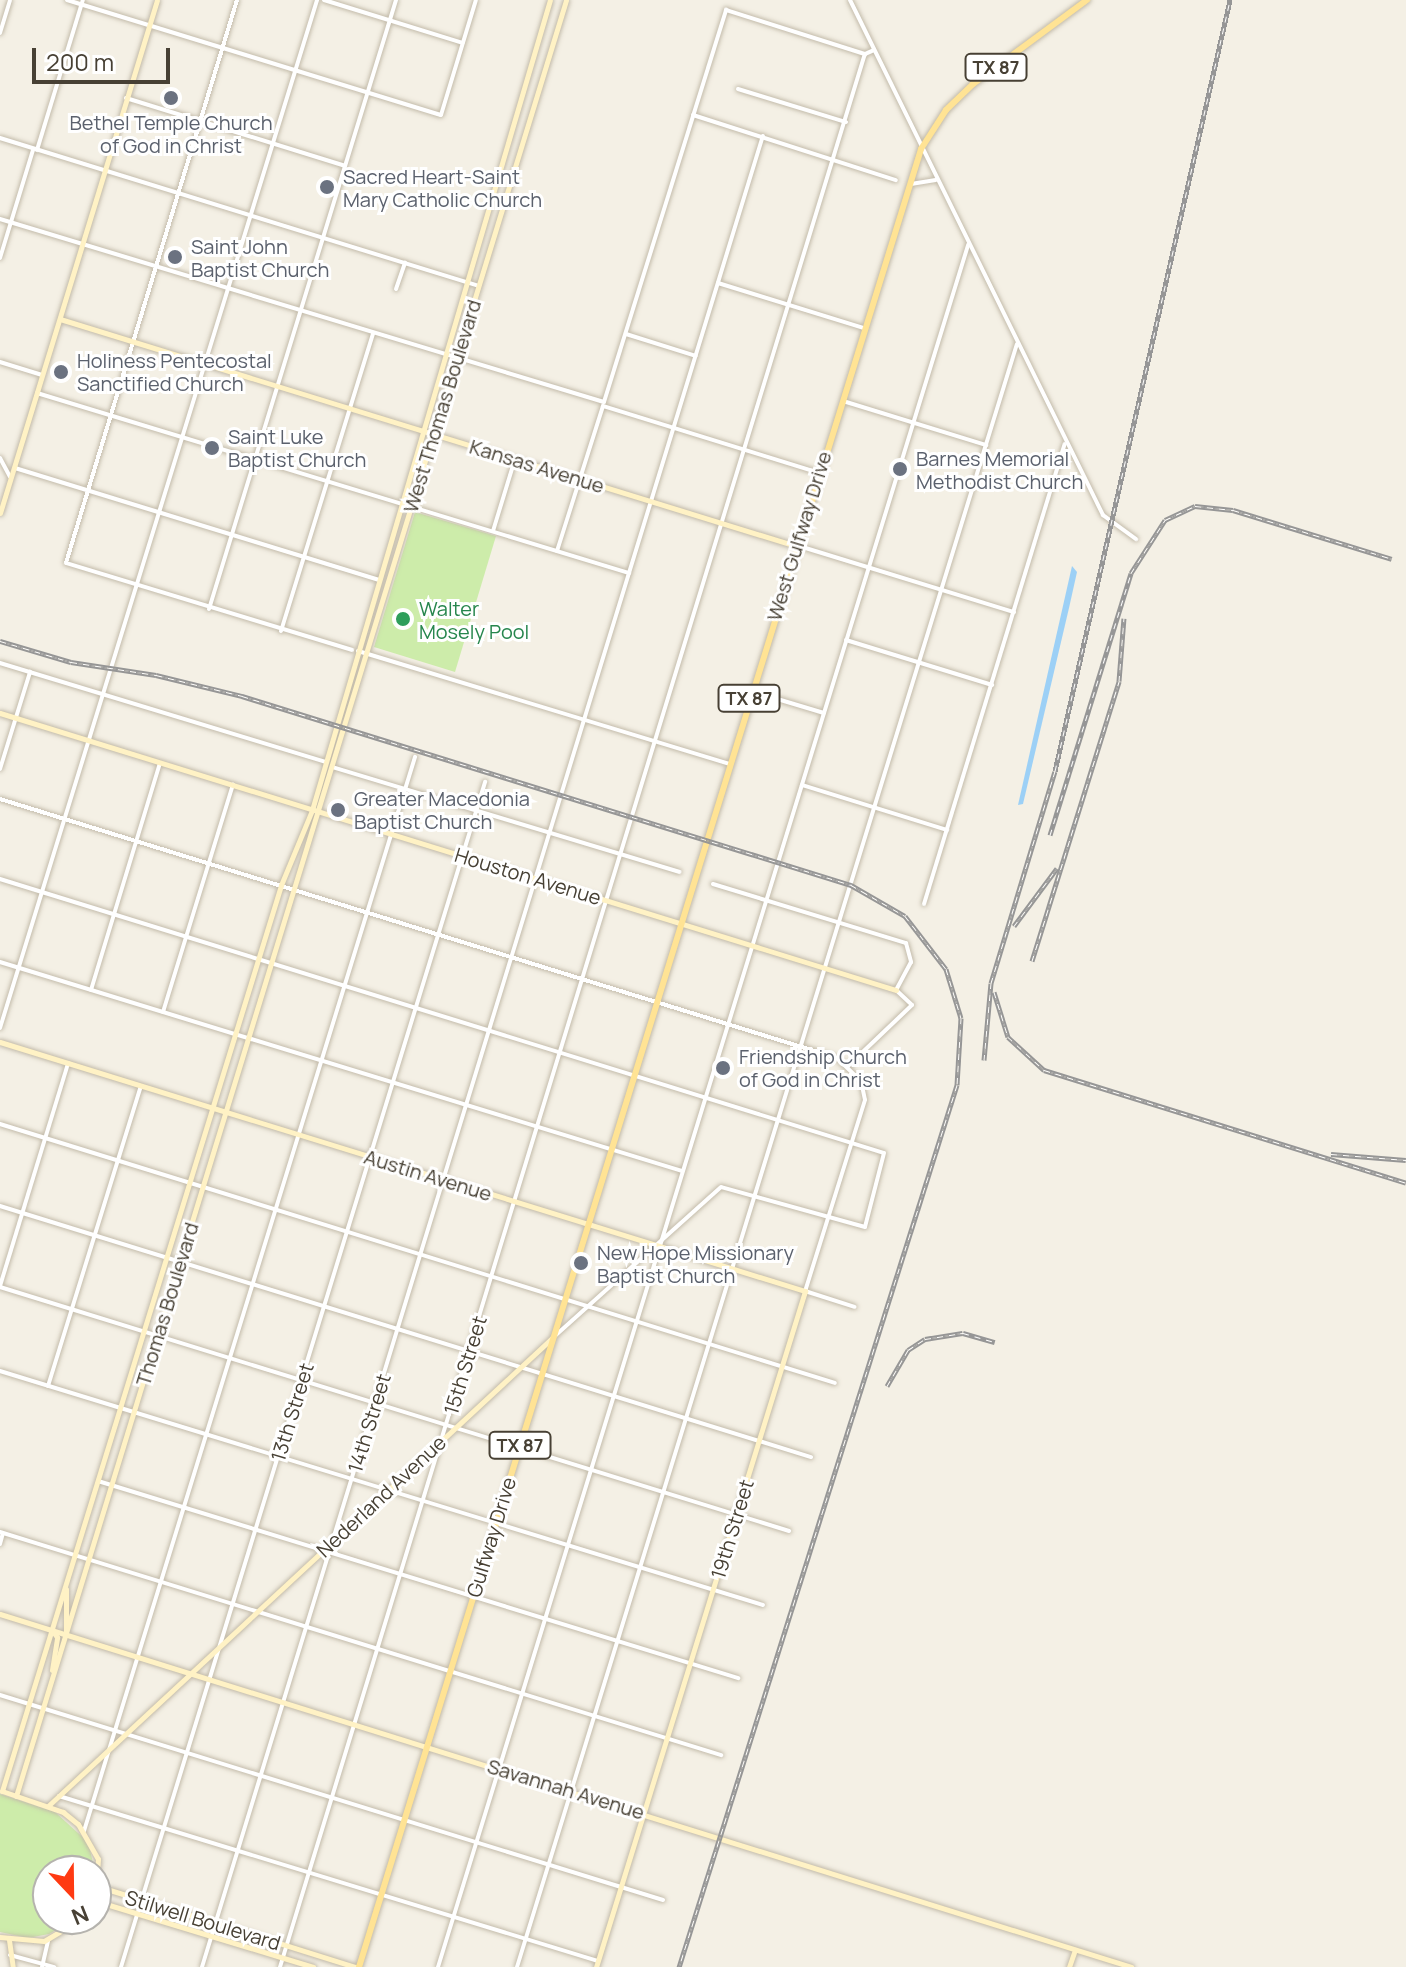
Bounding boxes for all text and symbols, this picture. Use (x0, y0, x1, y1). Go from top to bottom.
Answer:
scale bar (36, 32, 174, 82)
text: 200 m (46, 45, 114, 78)
road number: TX 87 (964, 53, 1028, 81)
marker: Bethel Temple Church of God in Christ (162, 89, 180, 107)
place label: Bethel Temple Church of God in Christ (69, 110, 273, 157)
place label: Sacred Heart-Saint Mary Catholic Church (343, 164, 542, 211)
marker: Sacred Heart-Saint Mary Catholic Church (318, 178, 336, 196)
place label: Saint John Baptist Church (191, 234, 329, 281)
marker: Saint John Baptist Church (166, 248, 184, 266)
street label: West Thomas Boulevard (398, 297, 486, 515)
place label: Holiness Pentecostal Sanctified Church (77, 348, 272, 395)
marker: Holiness Pentecostal Sanctified Church (52, 363, 70, 381)
place label: Saint Luke Baptist Church (228, 424, 366, 471)
street label: Kansas Avenue (467, 434, 607, 498)
marker: Saint Luke Baptist Church (203, 439, 221, 457)
place label: Barnes Memorial Methodist Church (916, 446, 1083, 493)
street label: West Gulfway Drive (762, 448, 836, 624)
marker: Barnes Memorial Methodist Church (891, 460, 909, 478)
place label: Walter Mosely Pool (419, 596, 529, 643)
marker: Walter Mosely Pool (394, 610, 412, 628)
road number: TX 87 (717, 684, 781, 712)
place label: Greater Macedonia Baptist Church (354, 786, 530, 833)
marker: Greater Macedonia Baptist Church (329, 801, 347, 819)
street label: Houston Avenue (452, 842, 604, 910)
place label: Friendship Church of God in Christ (739, 1044, 907, 1091)
marker: Friendship Church of God in Christ (714, 1059, 732, 1077)
street label: Austin Avenue (361, 1144, 495, 1206)
street label: Thomas Boulevard (131, 1219, 203, 1389)
place label: New Hope Missionary Baptist Church (597, 1240, 794, 1287)
marker: New Hope Missionary Baptist Church (572, 1254, 590, 1272)
street label: 15th Street (439, 1313, 491, 1417)
street label: 13th Street (266, 1360, 318, 1464)
street label: 14th Street (343, 1371, 395, 1475)
street label: Nederland Avenue (311, 1430, 451, 1562)
road number: TX 87 (488, 1431, 552, 1459)
street label: Gulfway Drive (461, 1474, 521, 1600)
street label: 19th Street (705, 1476, 759, 1582)
street label: Savannah Avenue (485, 1754, 647, 1824)
north arrow (32, 1855, 112, 1935)
street label: Stilwell Boulevard (122, 1885, 284, 1955)
text: N (67, 1899, 93, 1932)

